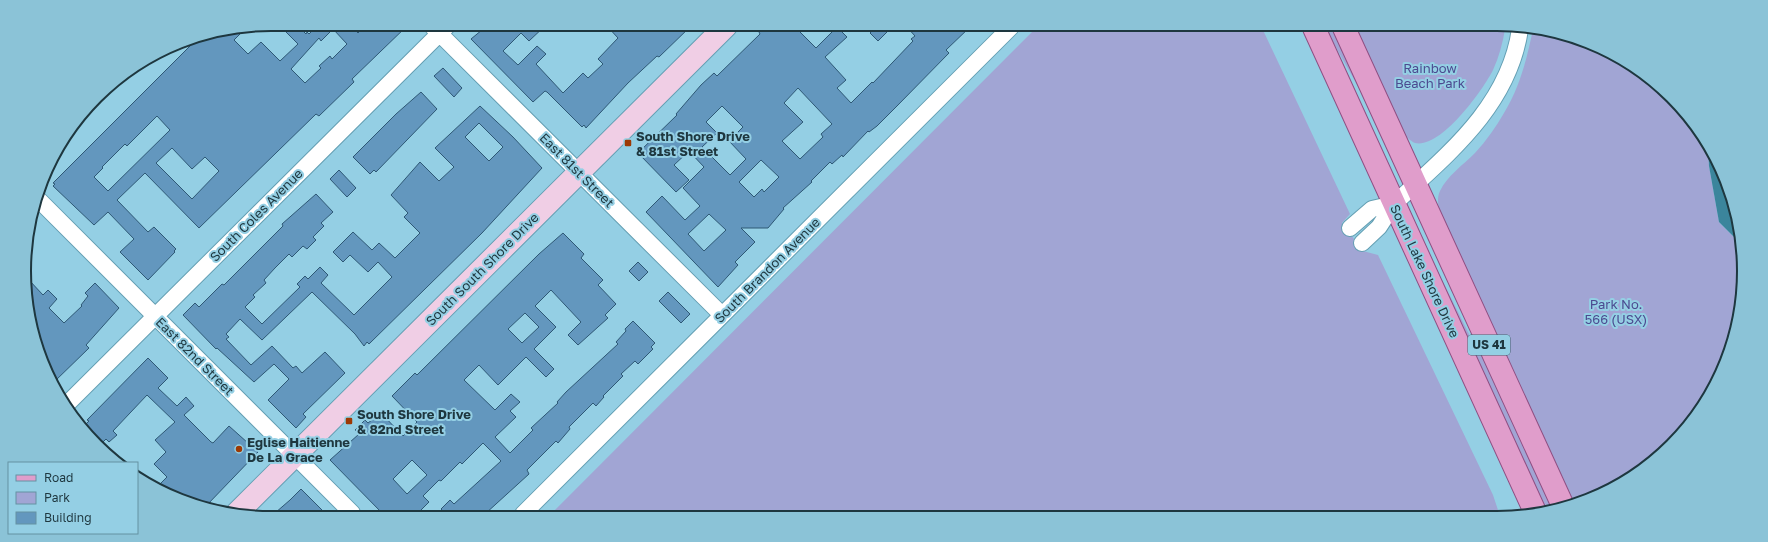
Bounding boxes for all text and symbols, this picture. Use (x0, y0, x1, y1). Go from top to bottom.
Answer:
park label: Rainbow Beach Park (1395, 60, 1466, 91)
place label: South Shore Drive & 81st Street (636, 128, 750, 159)
street label: East 81st Street (537, 130, 617, 210)
marker: South Shore Drive & 81st Street (623, 138, 633, 148)
street label: South Coles Avenue (206, 165, 306, 265)
street label: South Lake Shore Drive (1387, 202, 1463, 340)
street label: South South Shore Drive (422, 209, 542, 329)
street label: South Brandon Avenue (711, 214, 823, 326)
park label: Park No. 566 (USX) (1585, 296, 1647, 327)
street label: East 82nd Street (153, 314, 237, 398)
road number: US 41 (1468, 335, 1510, 355)
place label: South Shore Drive & 82nd Street (357, 406, 471, 437)
marker: South Shore Drive & 82nd Street (344, 416, 354, 426)
place label: Eglise Haitienne De La Grace (247, 434, 350, 465)
marker: Eglise Haitienne De La Grace (234, 444, 244, 454)
legend (8, 462, 138, 534)
text: Road (44, 470, 73, 485)
text: Park (44, 490, 70, 505)
text: Building (44, 510, 92, 525)

